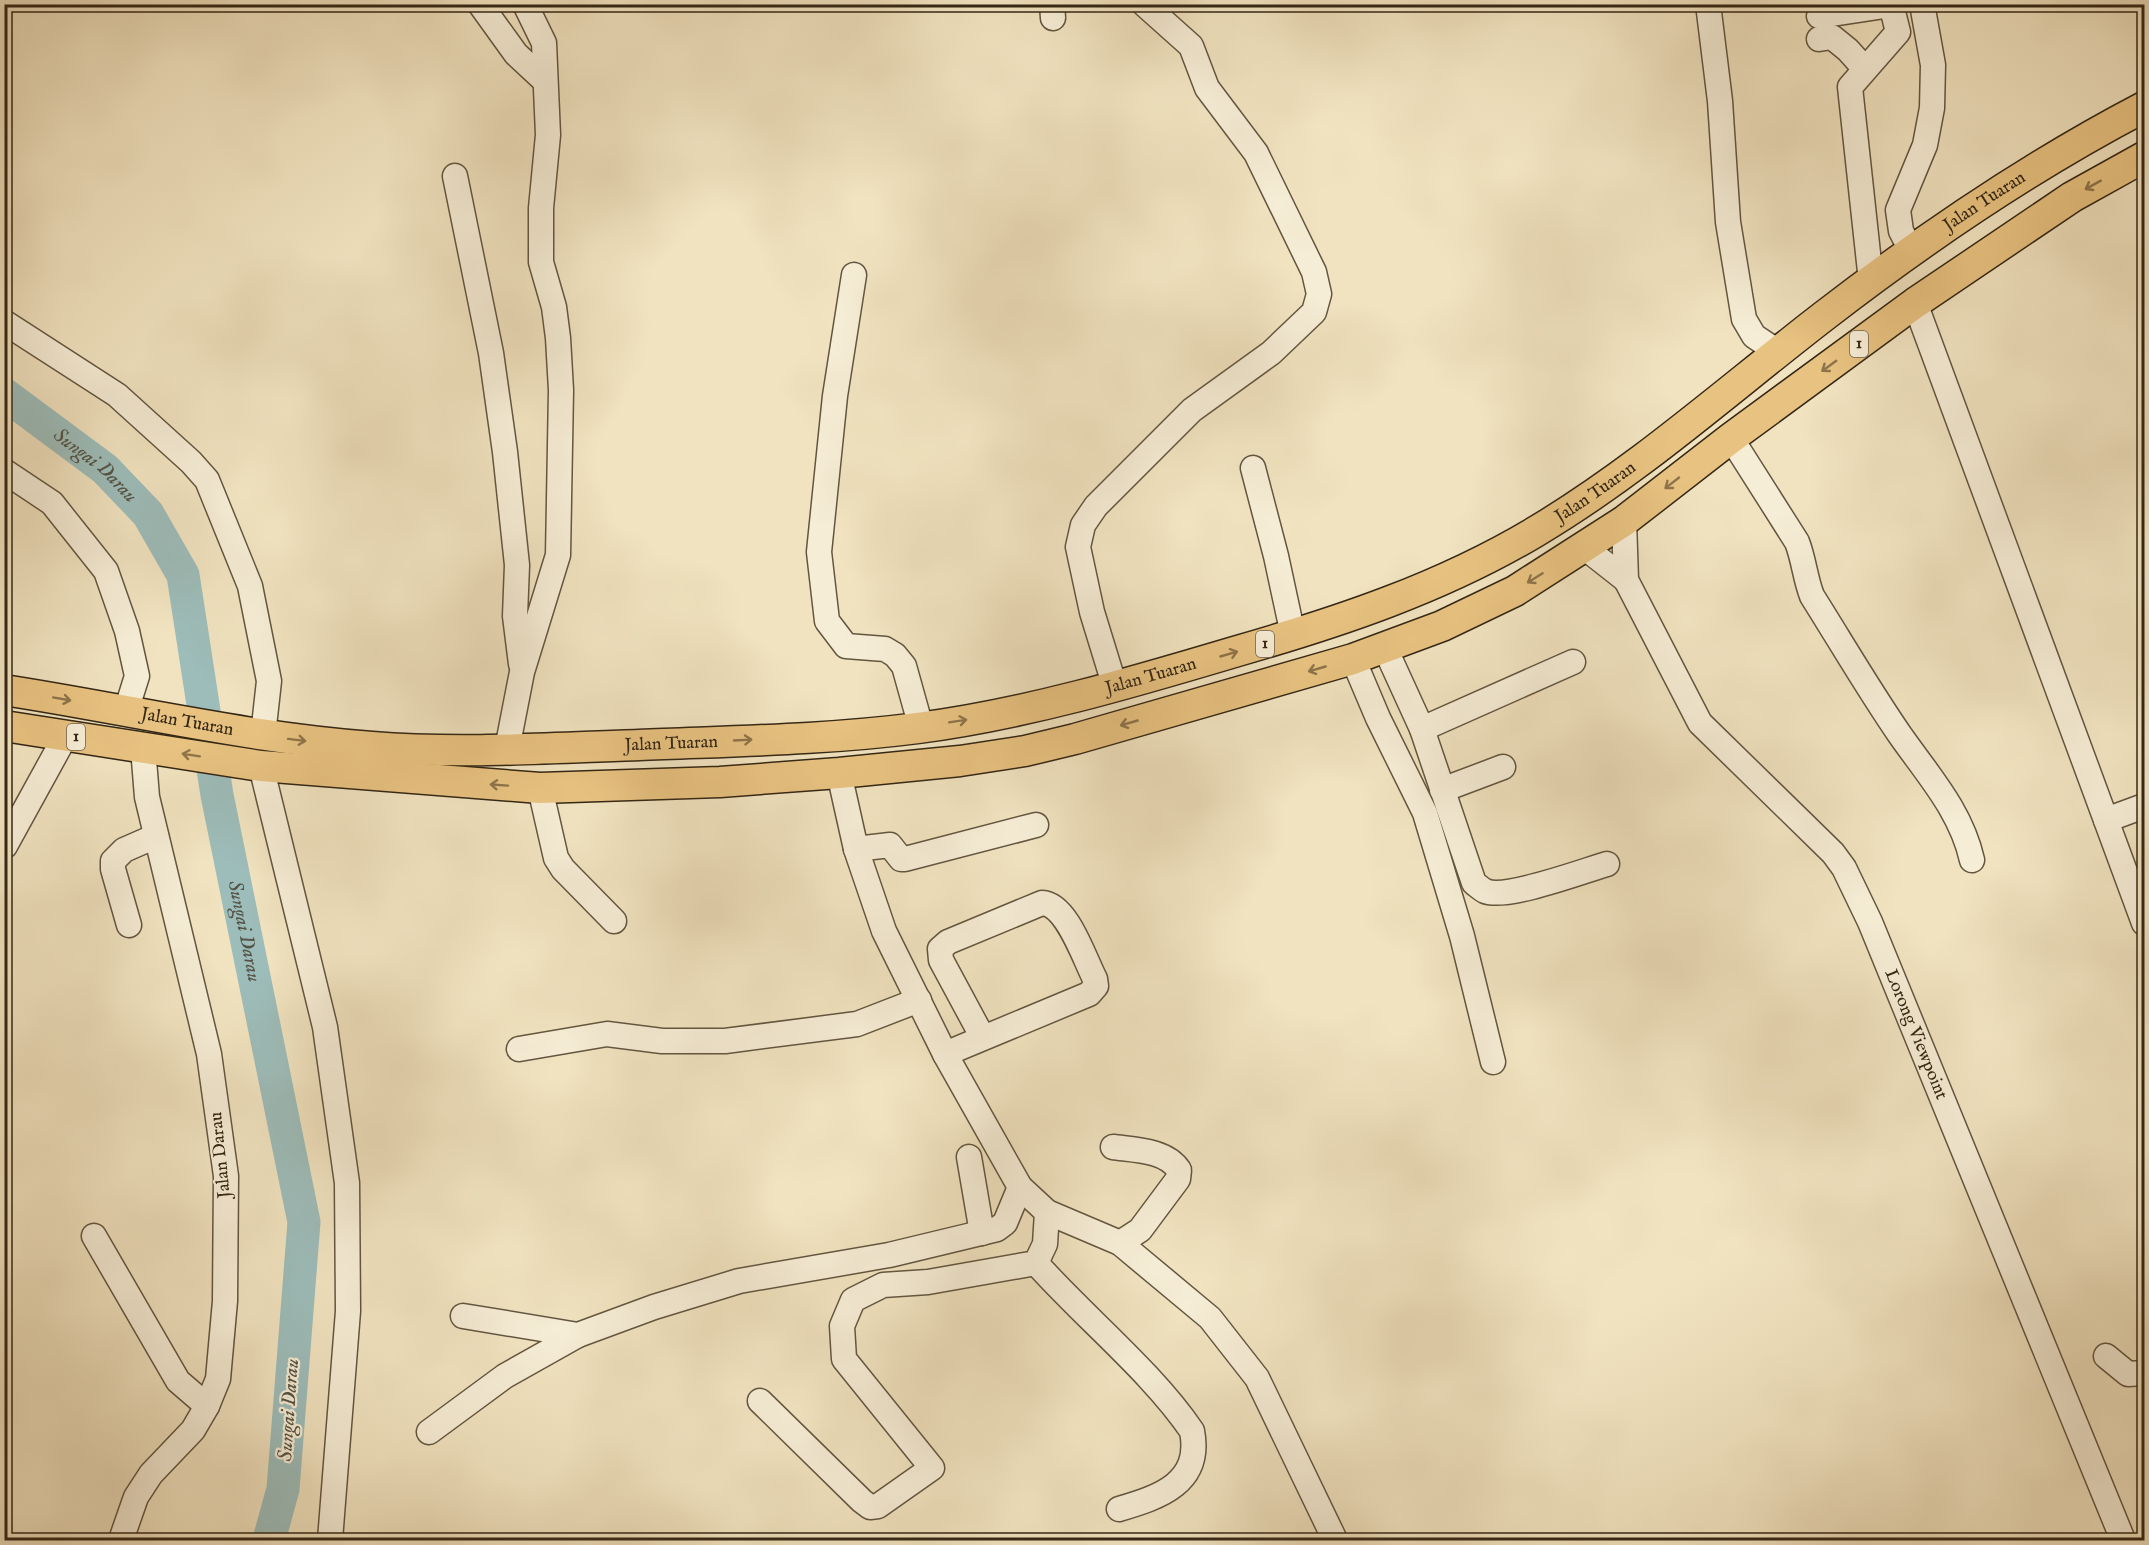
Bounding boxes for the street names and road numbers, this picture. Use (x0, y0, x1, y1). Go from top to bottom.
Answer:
street label: Jalan Tuaran (1937, 166, 2030, 238)
road number: 1 (1850, 331, 1868, 357)
street label: Jalan Tuaran (1549, 456, 1641, 529)
road number: 1 (1256, 631, 1274, 657)
street label: Jalan Tuaran (1101, 652, 1199, 701)
street label: Jalan Tuaran (137, 702, 236, 741)
road number: 1 (67, 724, 85, 750)
street label: Jalan Tuaran (622, 730, 719, 757)
street label: Lorong Viewpoint (1879, 966, 1953, 1103)
street label: Jalan Darau (205, 1111, 237, 1201)

